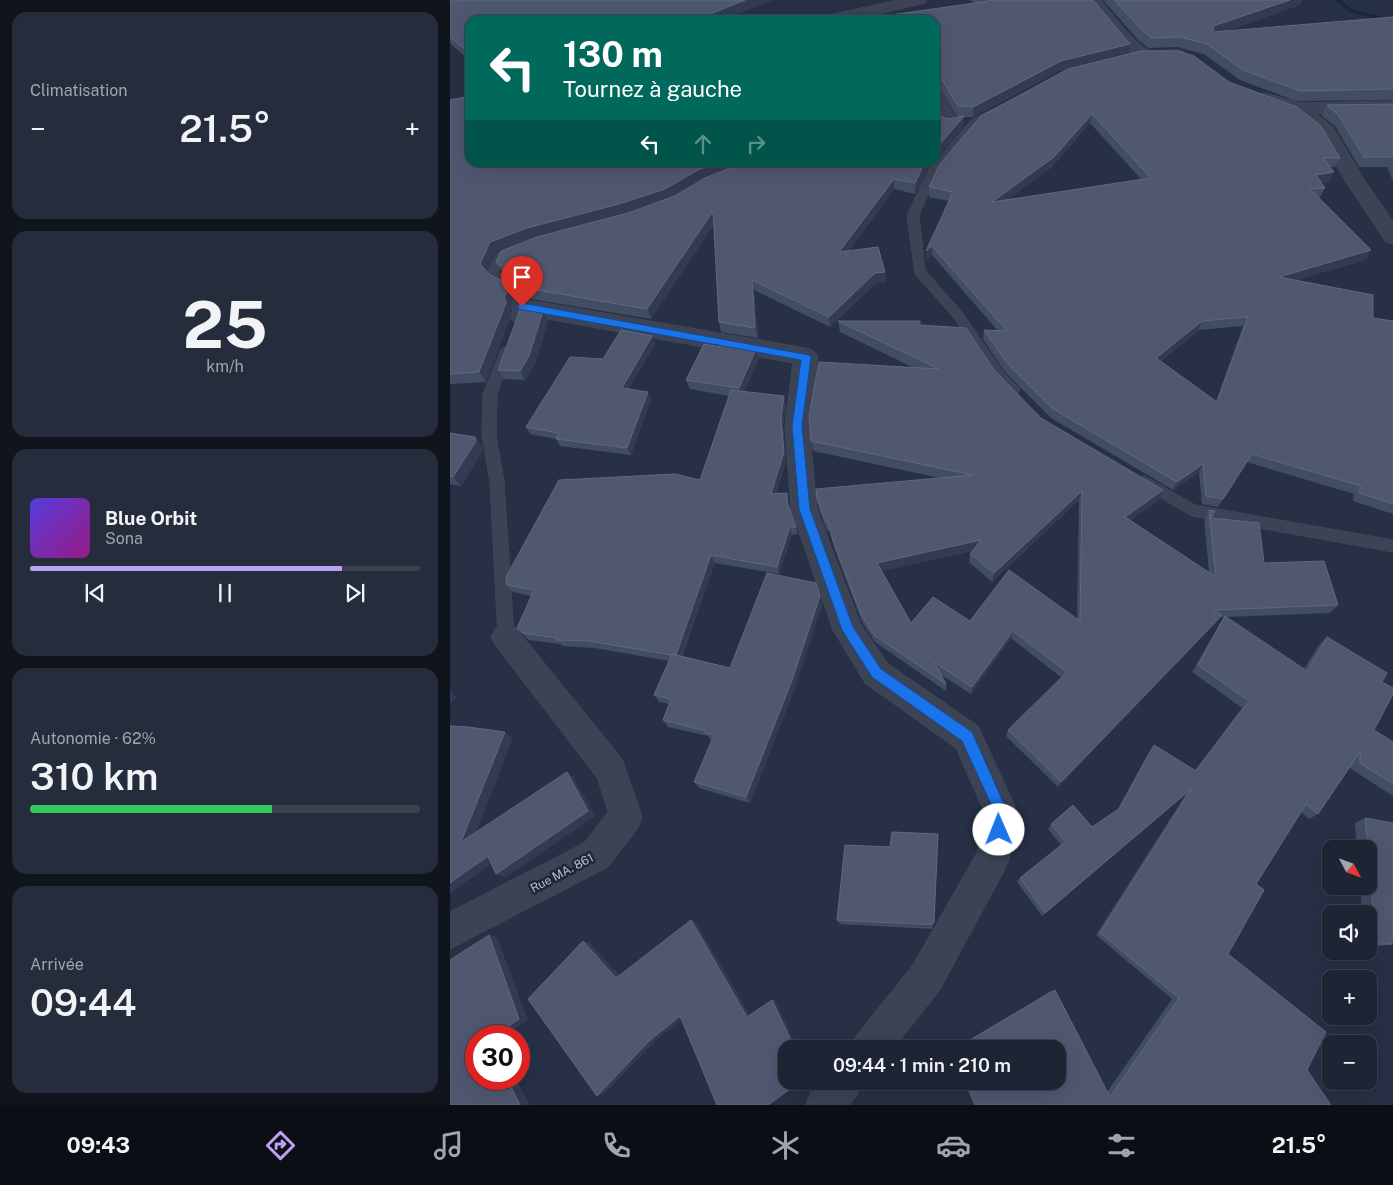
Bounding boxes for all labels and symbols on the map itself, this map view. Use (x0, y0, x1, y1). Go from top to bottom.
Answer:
pin (501, 256, 543, 307)
position arrow (972, 803, 1024, 855)
north arrow (1322, 840, 1378, 895)
street label: Rue MA. 861 (528, 851, 596, 895)
speed limit sign: 30 (465, 1025, 530, 1090)

